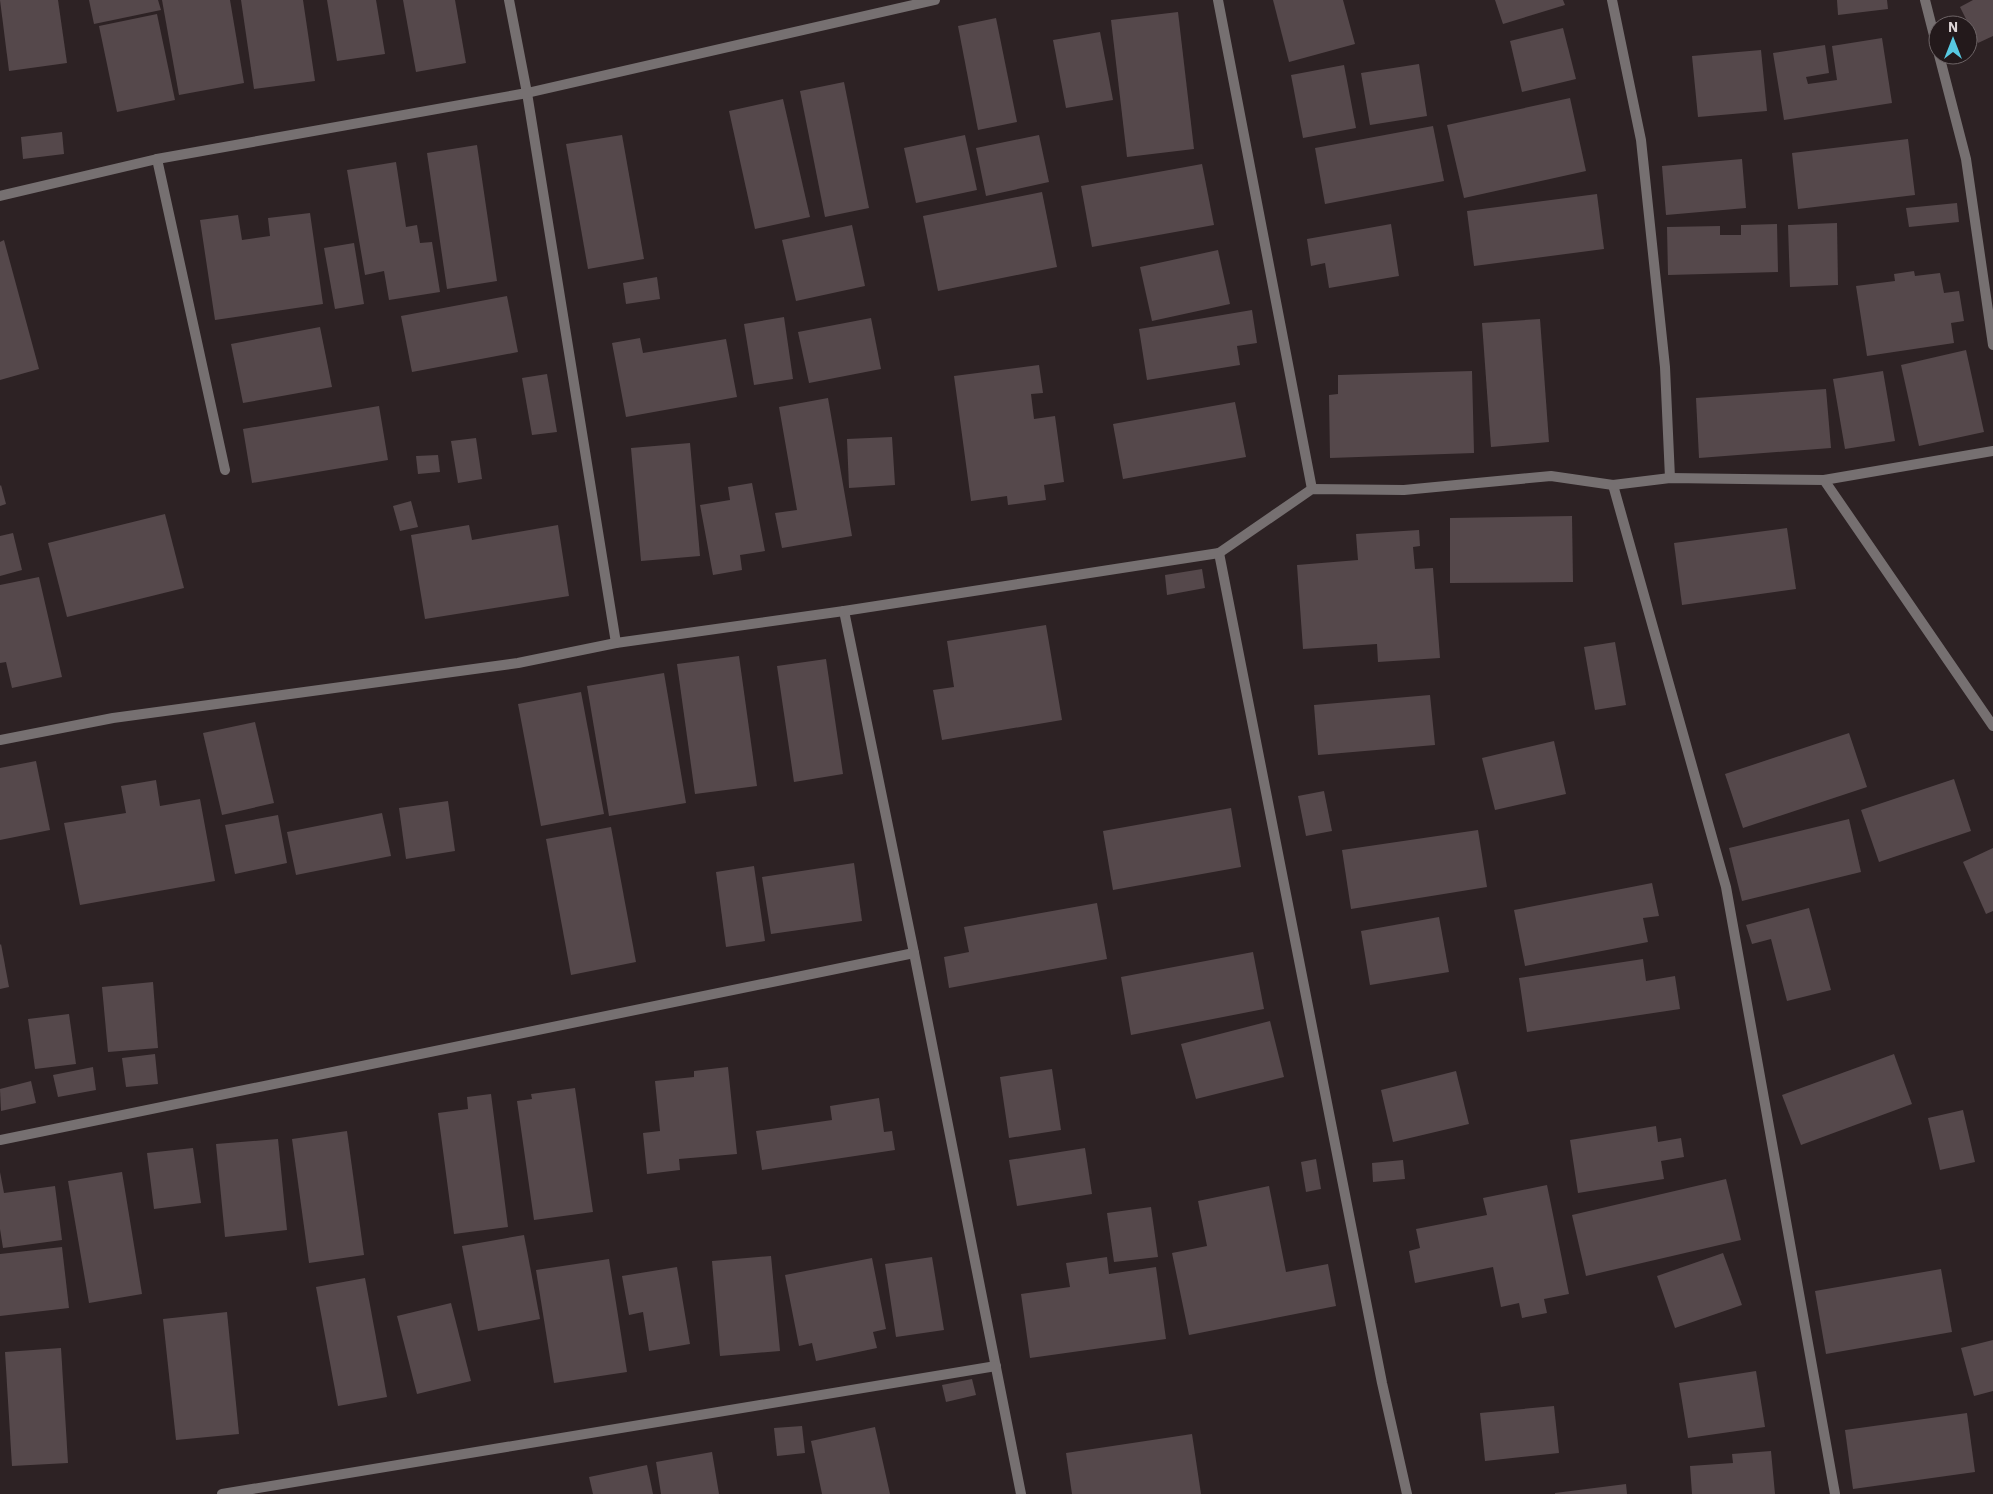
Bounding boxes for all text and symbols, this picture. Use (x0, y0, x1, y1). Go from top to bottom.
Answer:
north arrow (1928, 15, 1978, 65)
text: N (1948, 18, 1958, 36)

